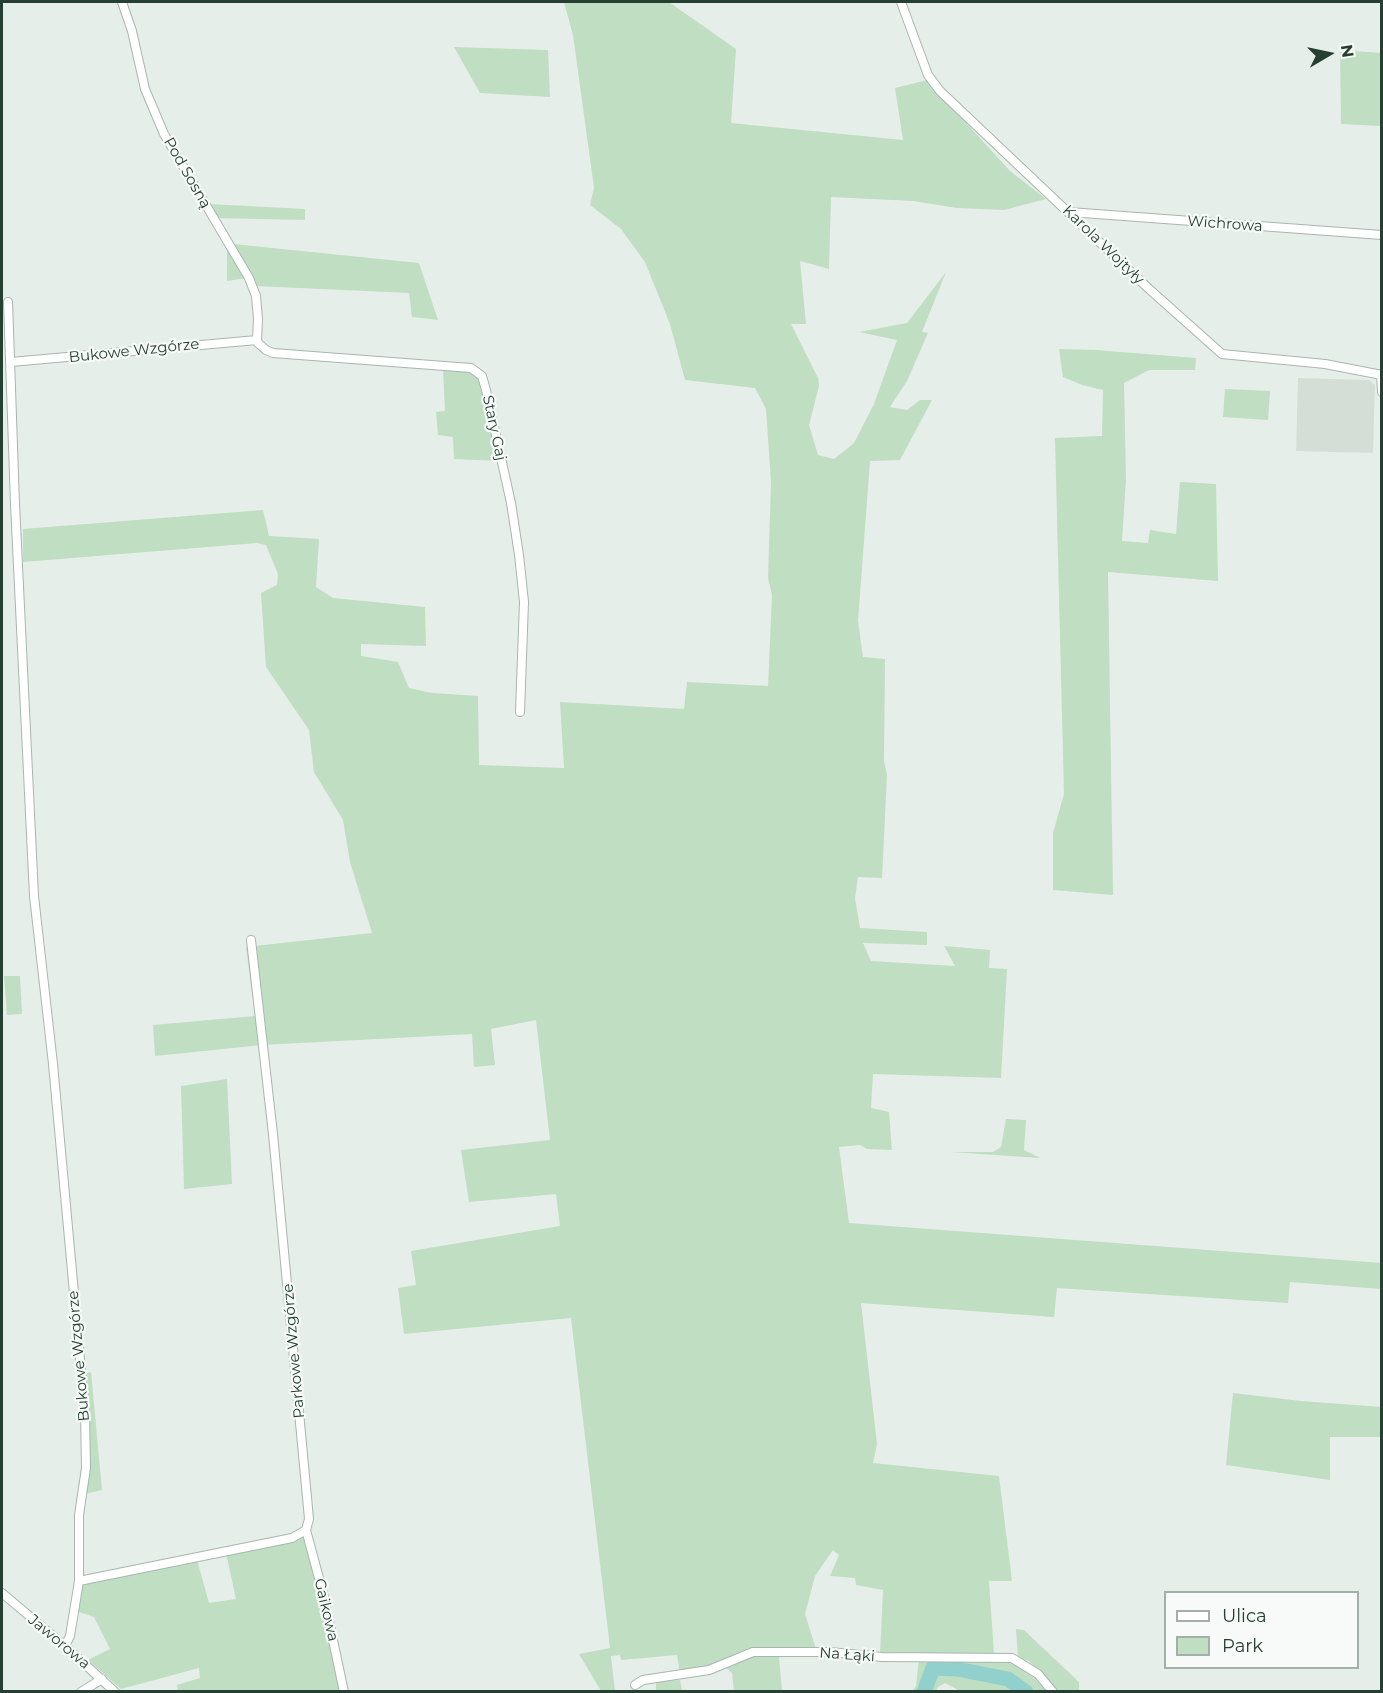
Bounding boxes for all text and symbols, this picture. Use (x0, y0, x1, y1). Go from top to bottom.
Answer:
north arrow (1299, 24, 1359, 84)
text: N (1337, 43, 1358, 59)
street label: Pod Sosną (159, 134, 215, 212)
street label: Karola Wojtyły (1058, 202, 1148, 288)
street label: Wichrowa (1187, 212, 1263, 236)
street label: Bukowe Wzgórze (68, 335, 200, 367)
street label: Stary Gaj (478, 394, 510, 462)
street label: Parkowe Wzgórze (279, 1283, 309, 1419)
street label: Bukowe Wzgórze (64, 1290, 94, 1422)
street label: Gaikowa (310, 1577, 342, 1643)
legend (1164, 1591, 1359, 1669)
text: Ulica (1222, 1605, 1267, 1627)
street label: Jaworowa (24, 1611, 94, 1673)
text: Park (1222, 1635, 1263, 1657)
street label: Na Łąki (819, 1644, 875, 1666)

